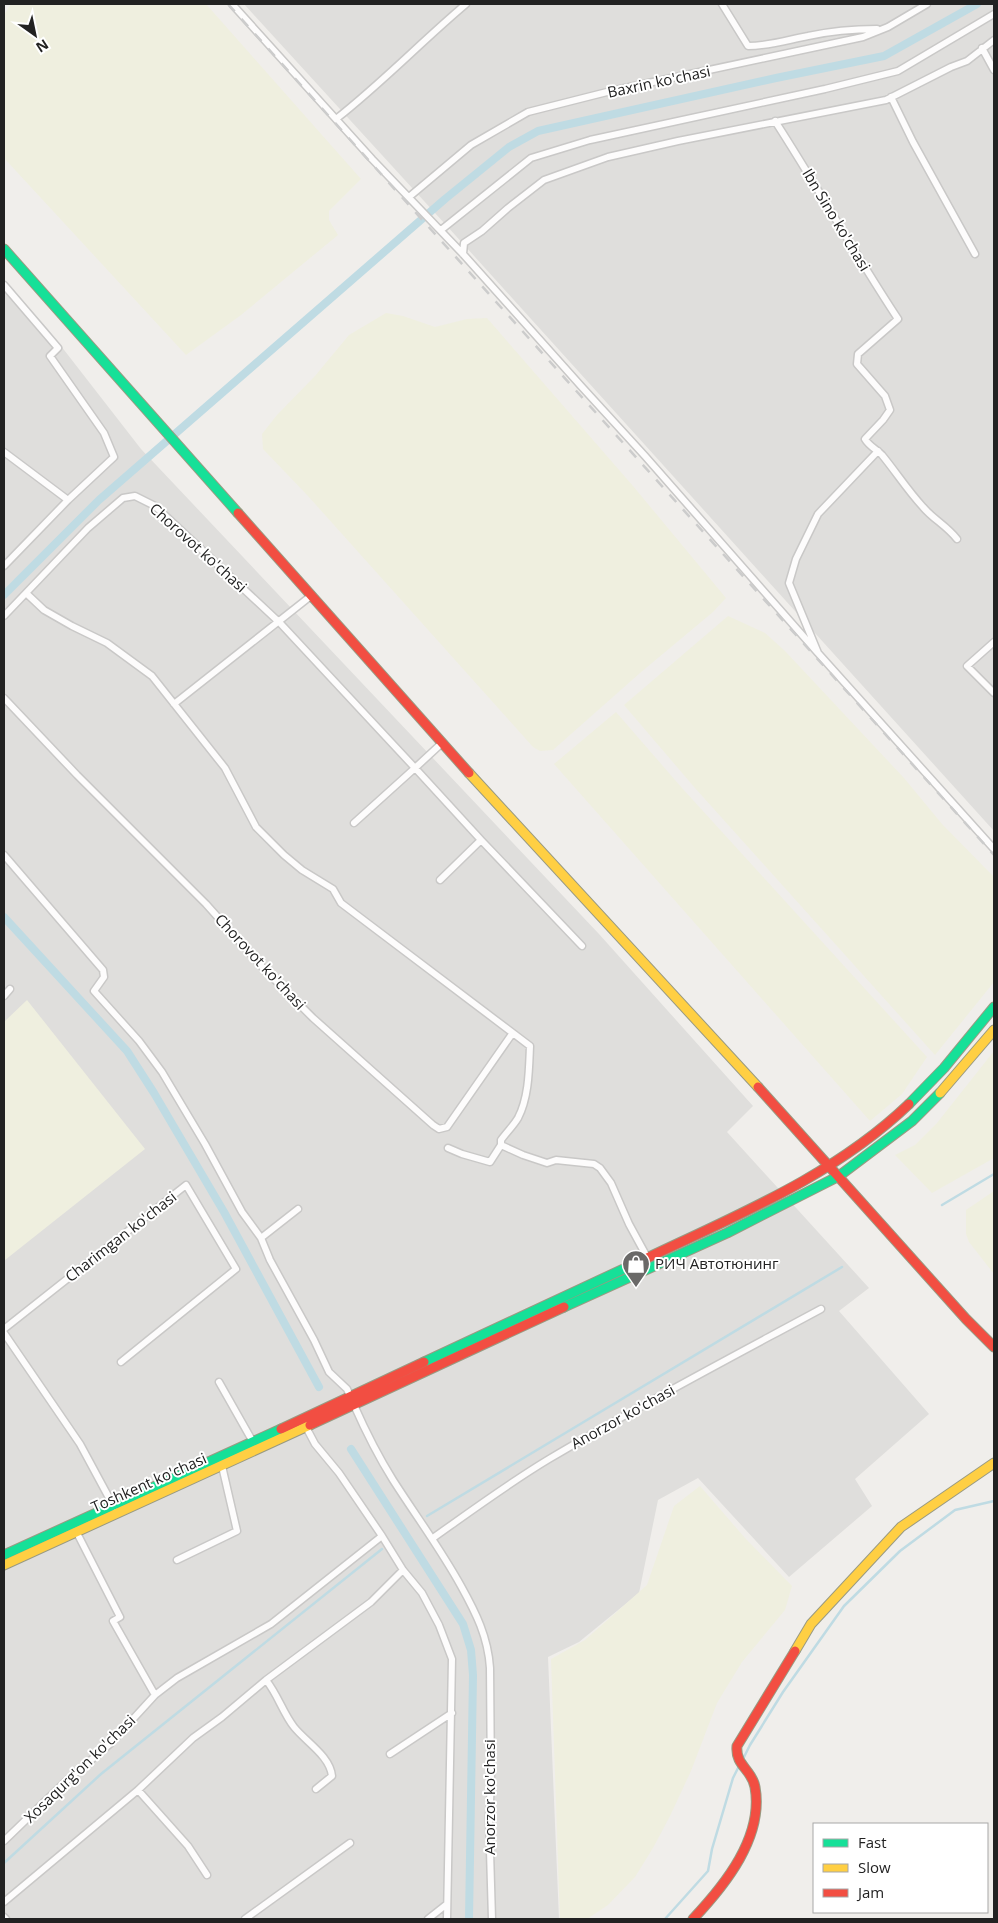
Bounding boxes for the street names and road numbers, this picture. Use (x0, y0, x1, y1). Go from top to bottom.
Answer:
street label: Baxrin ko'chasi (605, 60, 712, 102)
street label: Ibn Sino ko'chasi (798, 164, 875, 275)
street label: Chorovot ko'chasi (146, 498, 252, 596)
street label: Chorovot ko'chasi (211, 909, 310, 1014)
street label: Charimgan ko'chasi (61, 1186, 180, 1286)
street label: Anorzor ko'chasi (567, 1379, 678, 1453)
street label: Toshkent ko'chasi (88, 1448, 209, 1516)
street label: Xosaqurg'on ko'chasi (19, 1710, 139, 1827)
street label: Anorzor ko'chasi (479, 1739, 499, 1855)

